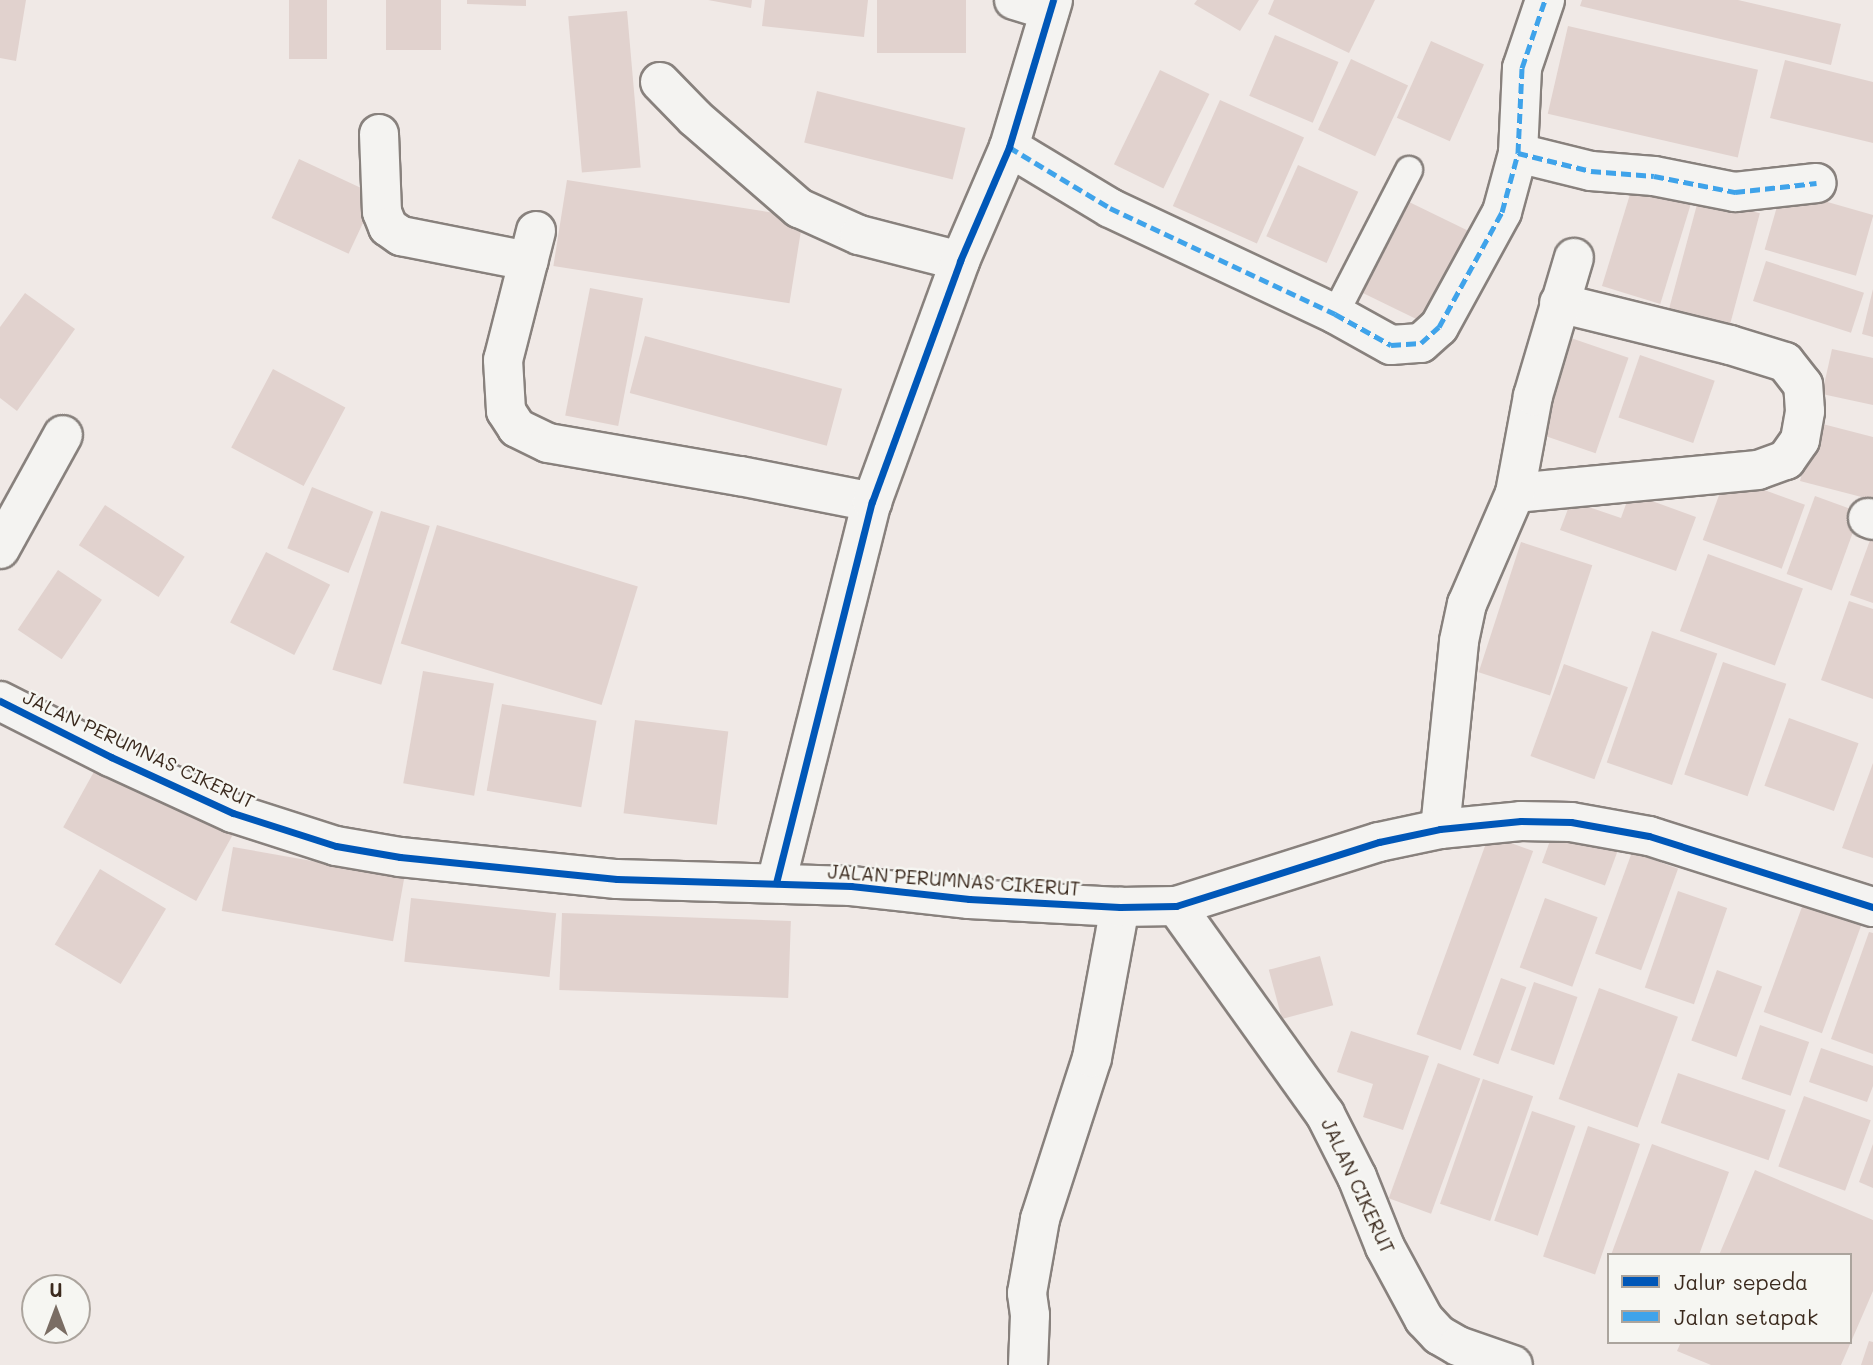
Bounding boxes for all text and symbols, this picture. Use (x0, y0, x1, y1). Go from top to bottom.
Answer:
street label: JALAN PERUMNAS CIKERUT (20, 685, 258, 813)
street label: JALAN PERUMNAS CIKERUT (827, 860, 1081, 900)
street label: JALAN CIKERUT (1317, 1115, 1399, 1257)
legend (1607, 1253, 1852, 1344)
text: Jalur sepeda (1674, 1268, 1808, 1295)
north arrow (21, 1274, 91, 1344)
text: U (49, 1277, 63, 1302)
text: Jalan setapak (1674, 1303, 1818, 1330)

